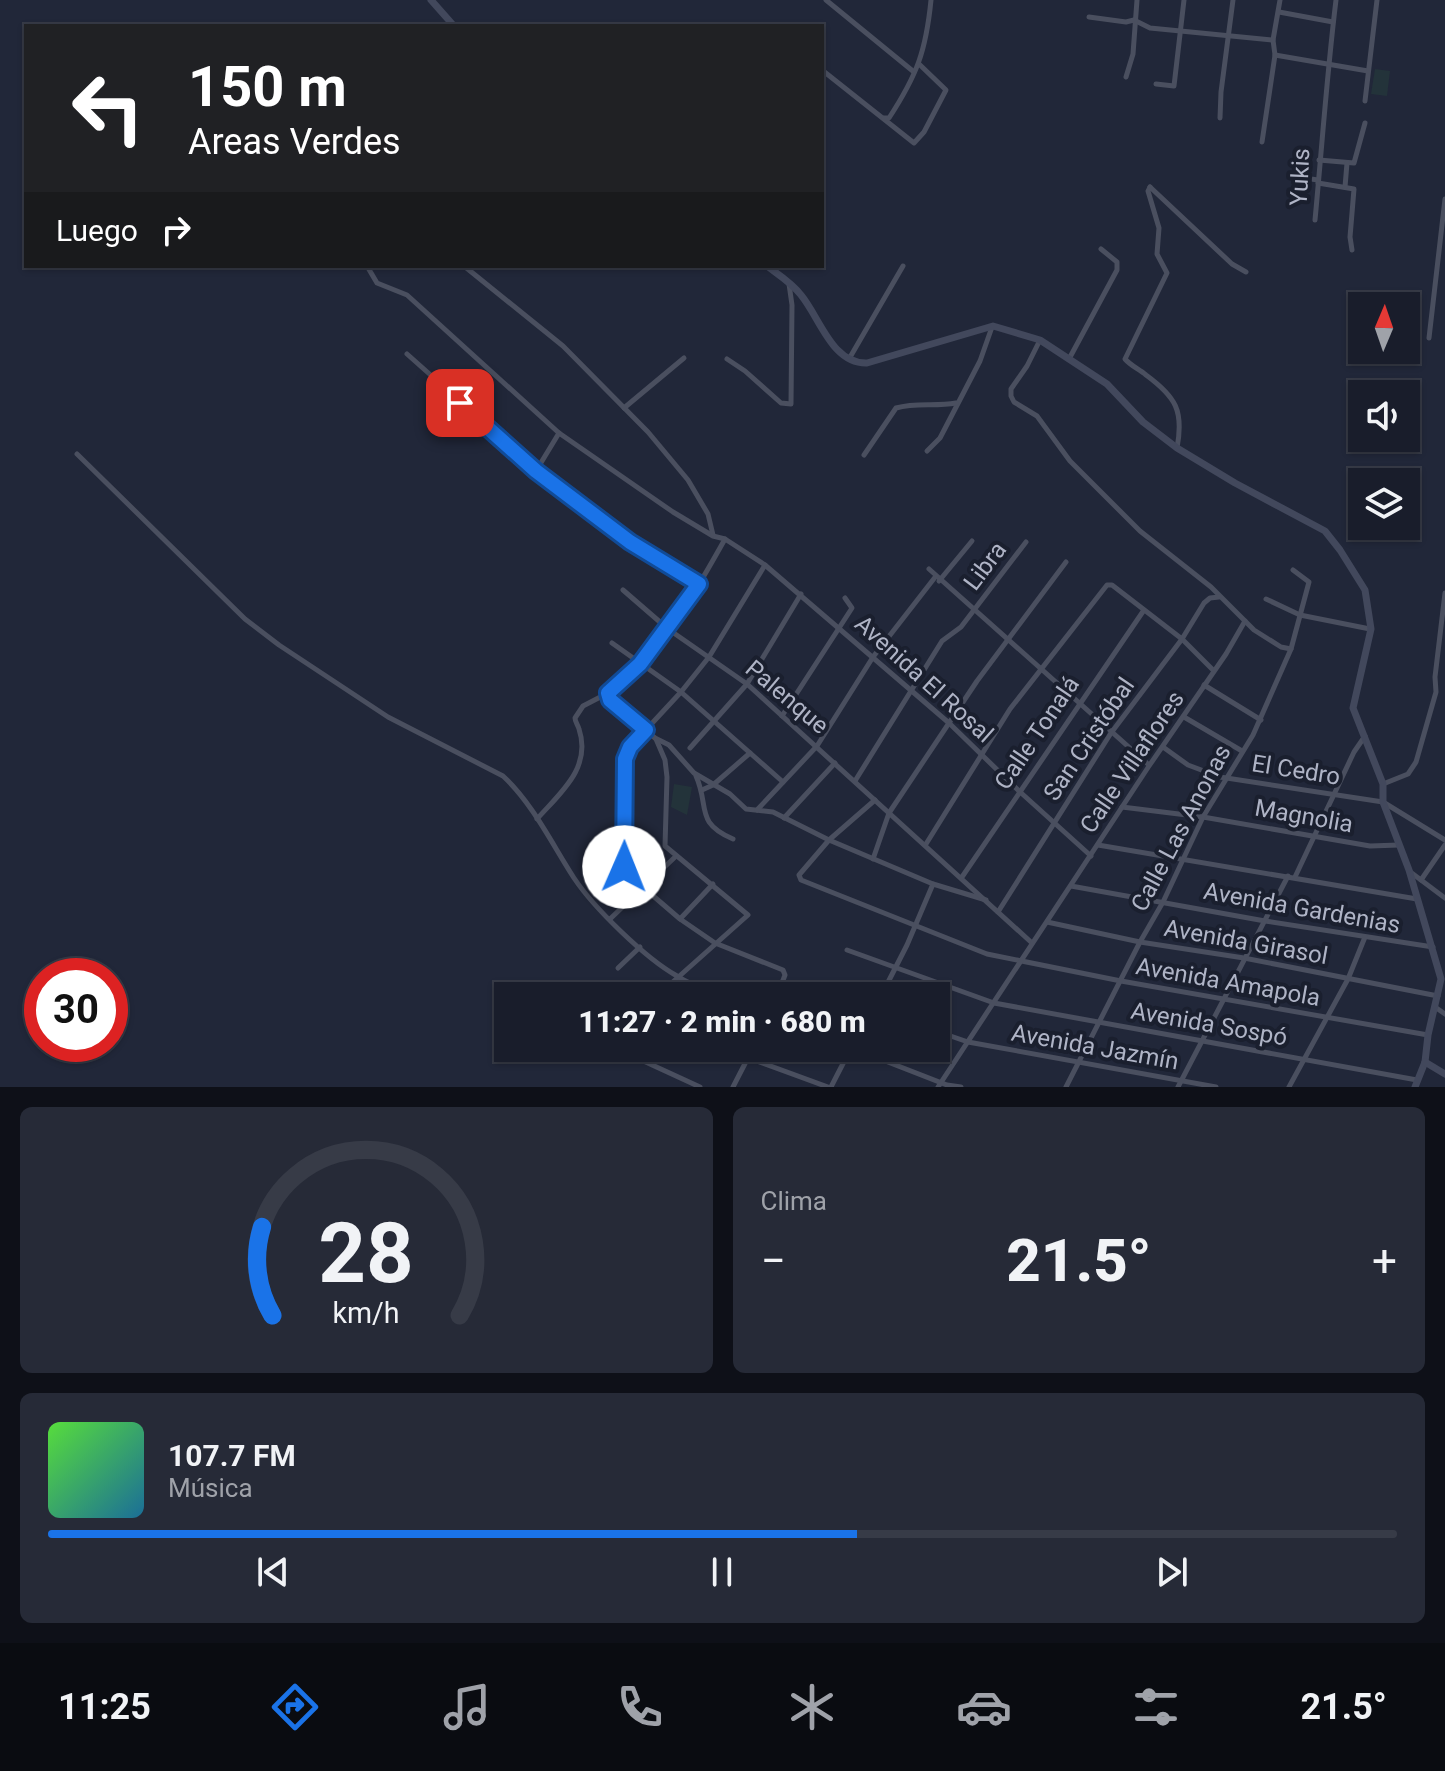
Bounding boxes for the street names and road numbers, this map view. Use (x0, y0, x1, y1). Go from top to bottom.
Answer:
street label: Yukis (1285, 148, 1315, 206)
street label: Libra (958, 536, 1012, 596)
street label: Avenida El Rosal (849, 610, 999, 748)
street label: Palenque (740, 654, 834, 740)
street label: Calle Tonalá (989, 671, 1085, 795)
street label: San Cristóbal (1038, 672, 1140, 806)
street label: Calle Villaflores (1074, 686, 1190, 838)
street label: Calle Las Anonas (1125, 740, 1237, 916)
street label: El Cedro (1250, 749, 1342, 791)
street label: Magnolia (1253, 794, 1355, 838)
street label: Avenida Gardenias (1202, 877, 1402, 939)
street label: Avenida Girasol (1162, 914, 1330, 970)
street label: Avenida Amapola (1134, 952, 1322, 1012)
street label: Avenida Sospó (1129, 996, 1289, 1052)
street label: Avenida Jazmín (1009, 1019, 1181, 1075)

